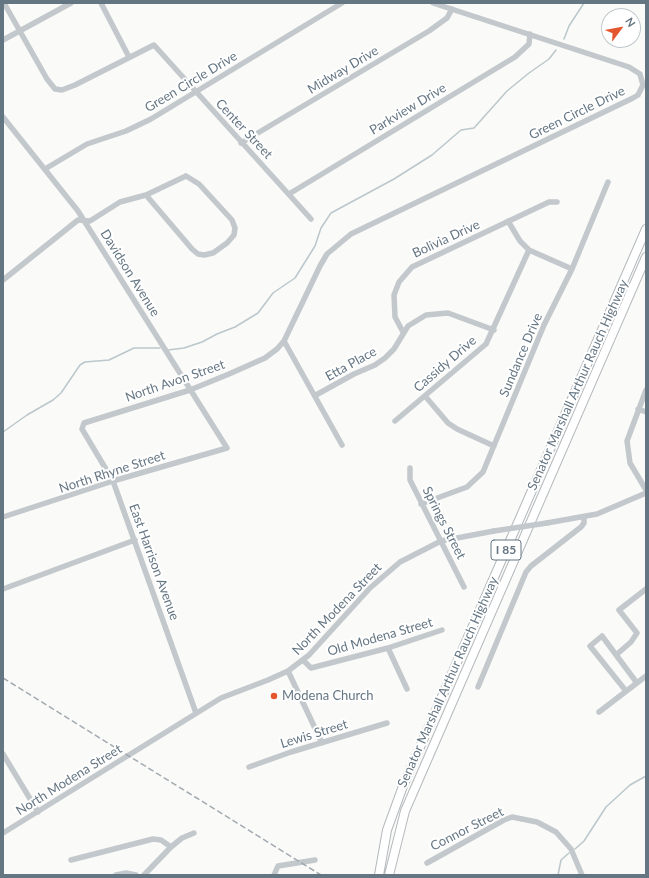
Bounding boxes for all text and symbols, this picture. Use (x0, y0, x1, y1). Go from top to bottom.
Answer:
north arrow (601, 8, 641, 48)
text: N (623, 15, 639, 29)
street label: Midway Drive (305, 43, 381, 97)
street label: Green Circle Drive (142, 48, 240, 116)
street label: Parkview Drive (367, 80, 449, 138)
street label: Green Circle Drive (526, 83, 628, 143)
street label: Center Street (212, 96, 276, 162)
street label: Bolivia Drive (410, 217, 482, 261)
street label: Davidson Avenue (97, 227, 163, 319)
street label: Senator Marshall Arthur Rauch Highway (524, 277, 632, 493)
street label: Sundance Drive (496, 311, 546, 399)
street label: Cassidy Drive (411, 333, 479, 395)
street label: Etta Place (323, 344, 379, 384)
street label: North Avon Street (123, 357, 227, 405)
street label: North Rhyne Street (57, 447, 167, 497)
street label: Springs Street (419, 484, 469, 562)
street label: East Harrison Avenue (126, 502, 182, 622)
road number: I 85 (491, 540, 521, 560)
street label: North Modena Street (289, 560, 385, 658)
street label: Senator Marshall Arthur Rauch Highway (394, 574, 502, 790)
street label: Old Modena Street (326, 615, 434, 659)
place label: Modena Church (282, 688, 374, 704)
marker: Modena Church (269, 691, 279, 701)
street label: Lewis Street (278, 716, 350, 752)
street label: North Modena Street (13, 741, 125, 819)
street label: Connor Street (428, 804, 506, 854)

